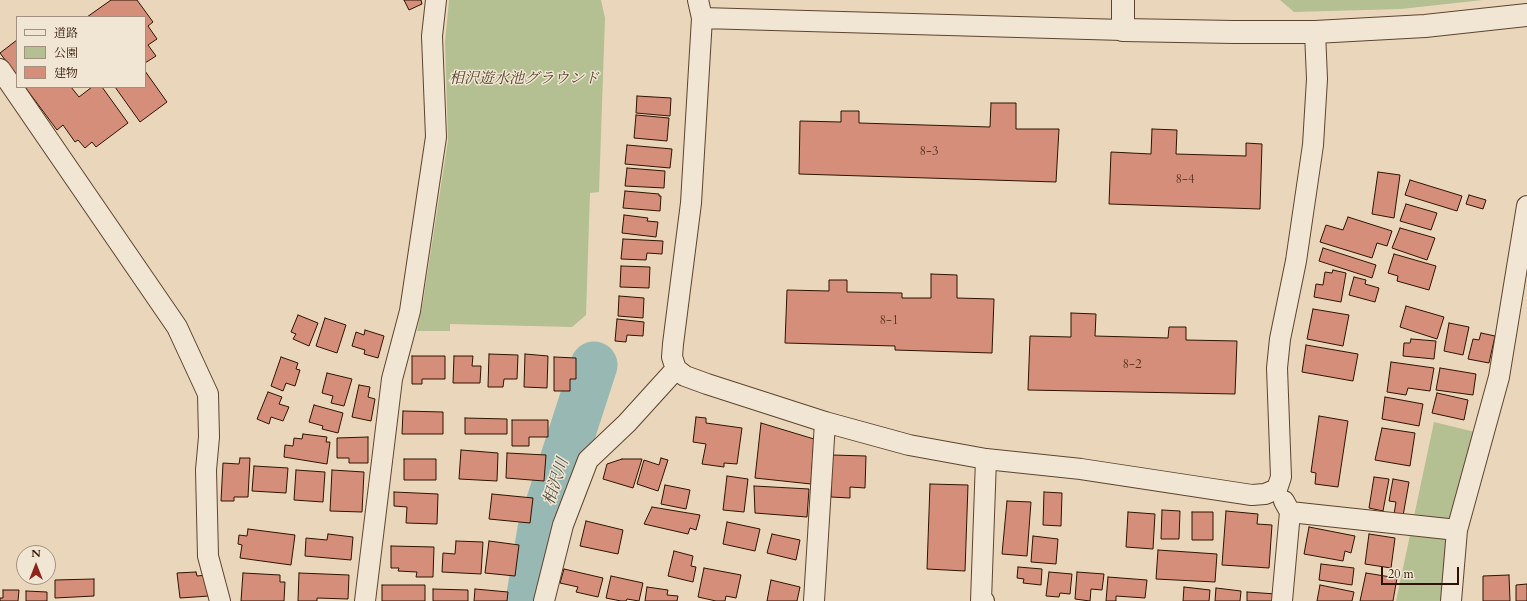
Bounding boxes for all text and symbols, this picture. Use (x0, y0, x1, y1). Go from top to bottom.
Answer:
legend (16, 16, 146, 88)
text: 道路 (54, 25, 78, 41)
text: 公園 (54, 45, 78, 61)
text: 建物 (54, 65, 78, 81)
park label: 相沢遊水池グラウンド (449, 71, 599, 89)
house number: 8-3 (919, 144, 939, 160)
house number: 8-4 (1175, 172, 1195, 188)
house number: 8-1 (879, 313, 899, 329)
house number: 8-2 (1122, 357, 1142, 373)
water label: 相沢川 (540, 456, 574, 508)
north arrow (16, 545, 56, 585)
text: N (31, 546, 41, 561)
scale bar (1383, 559, 1461, 585)
text: 20 m (1388, 566, 1414, 582)

